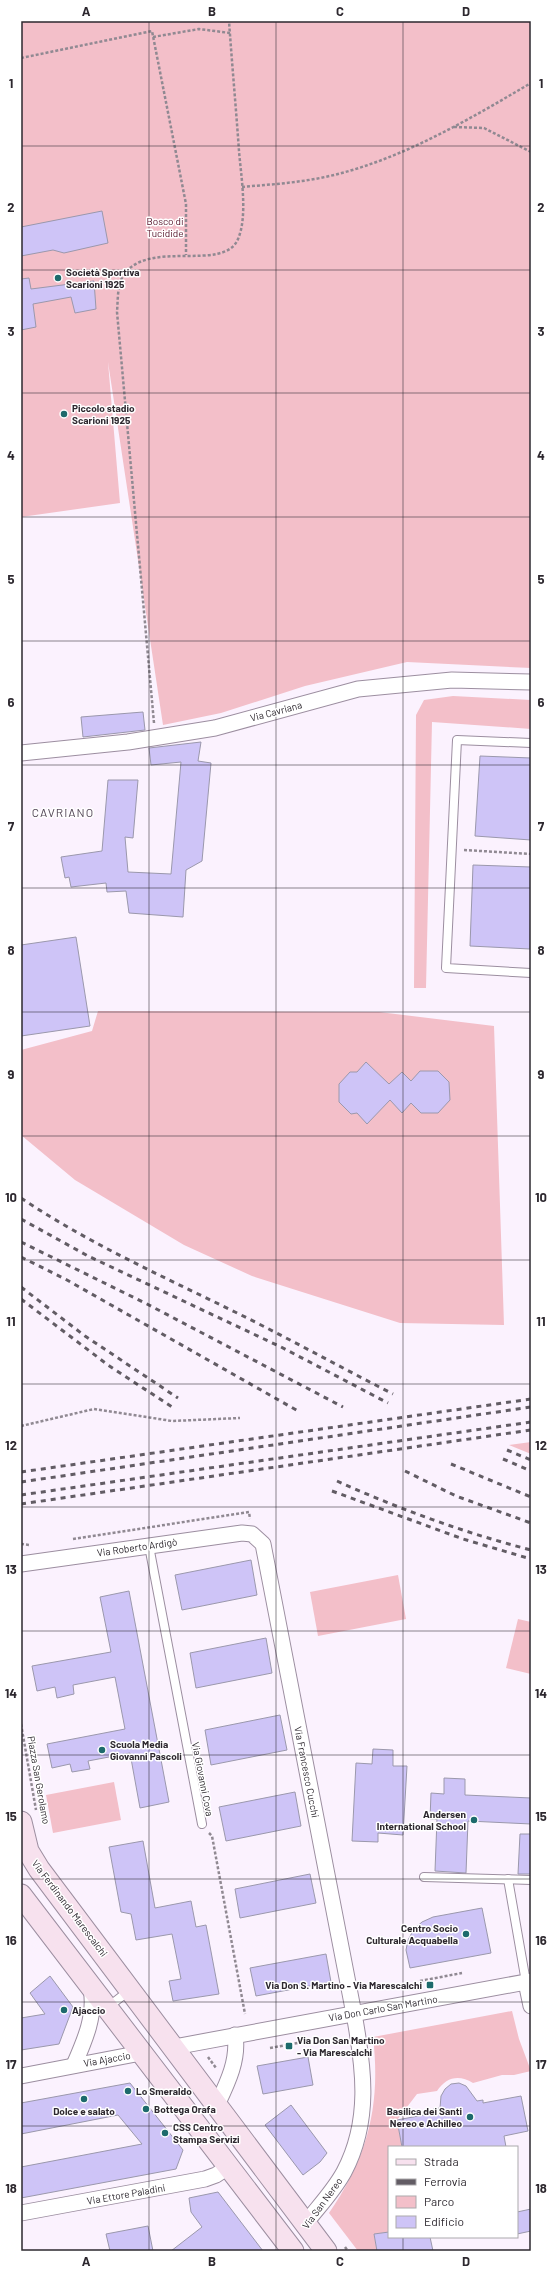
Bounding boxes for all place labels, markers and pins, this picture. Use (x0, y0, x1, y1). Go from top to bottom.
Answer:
place label: Società Sportiva Scarioni 1925 (66, 266, 139, 290)
marker: Società Sportiva Scarioni 1925 (53, 273, 63, 283)
place label: Piccolo stadio Scarioni 1925 (72, 402, 135, 426)
marker: Piccolo stadio Scarioni 1925 (59, 409, 69, 419)
place label: Scuola Media Giovanni Pascoli (110, 1738, 182, 1762)
marker: Scuola Media Giovanni Pascoli (97, 1745, 107, 1755)
place label: Andersen International School (377, 1808, 466, 1832)
marker: Andersen International School (469, 1815, 479, 1825)
place label: Centro Socio Culturale Acquabella (366, 1922, 458, 1946)
marker: Centro Socio Culturale Acquabella (461, 1929, 471, 1939)
place label: Via Don S. Martino - Via Marescalchi (265, 1979, 422, 1991)
marker: Via Don S. Martino - Via Marescalchi (425, 1980, 435, 1990)
place label: Ajaccio (72, 2004, 106, 2016)
marker: Ajaccio (59, 2005, 69, 2015)
place label: Via Don San Martino - Via Marescalchi (297, 2034, 385, 2058)
marker: Via Don San Martino - Via Marescalchi (284, 2041, 294, 2051)
place label: Lo Smeraldo (136, 2085, 192, 2097)
marker: Lo Smeraldo (123, 2086, 133, 2096)
marker: Dolce e salato (79, 2094, 89, 2104)
place label: Bottega Orafa (154, 2103, 216, 2115)
marker: Bottega Orafa (141, 2104, 151, 2114)
place label: Dolce e salato (53, 2105, 115, 2117)
place label: Basilica dei Santi Nereo e Achilleo (387, 2105, 462, 2129)
marker: Basilica dei Santi Nereo e Achilleo (465, 2112, 475, 2122)
place label: CSS Centro Stampa Servizi (173, 2121, 240, 2145)
marker: CSS Centro Stampa Servizi (160, 2128, 170, 2138)

